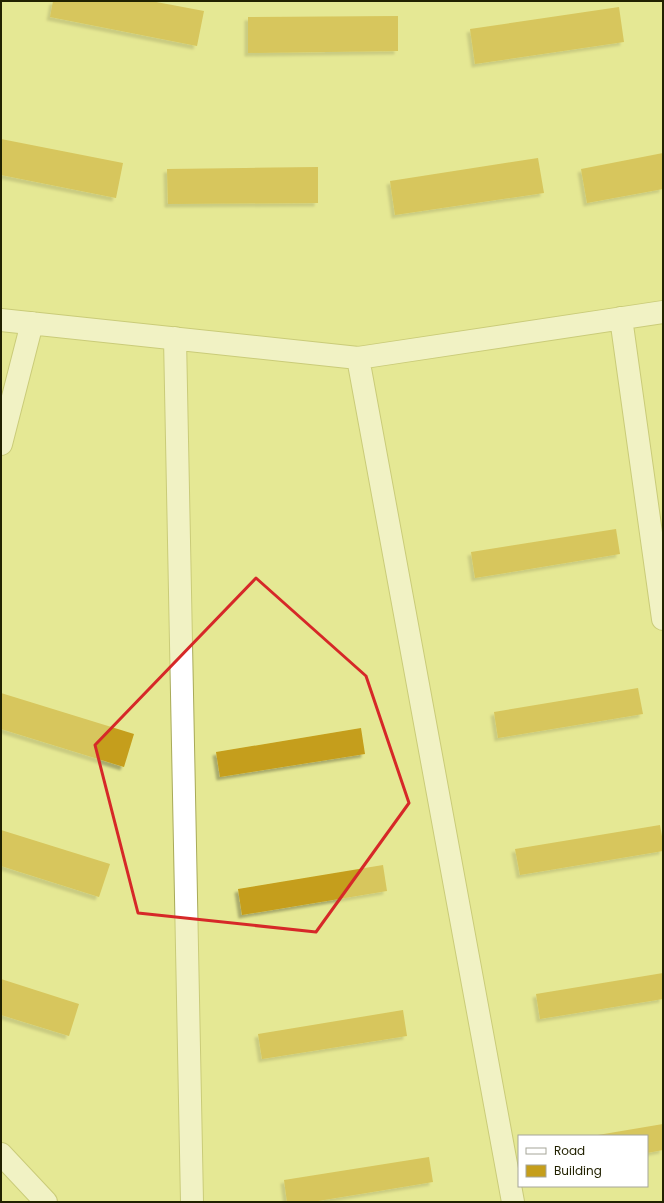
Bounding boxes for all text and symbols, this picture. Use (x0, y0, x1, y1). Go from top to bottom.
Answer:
legend (518, 1135, 648, 1187)
text: Road (554, 1142, 585, 1159)
text: Building (554, 1162, 602, 1179)

